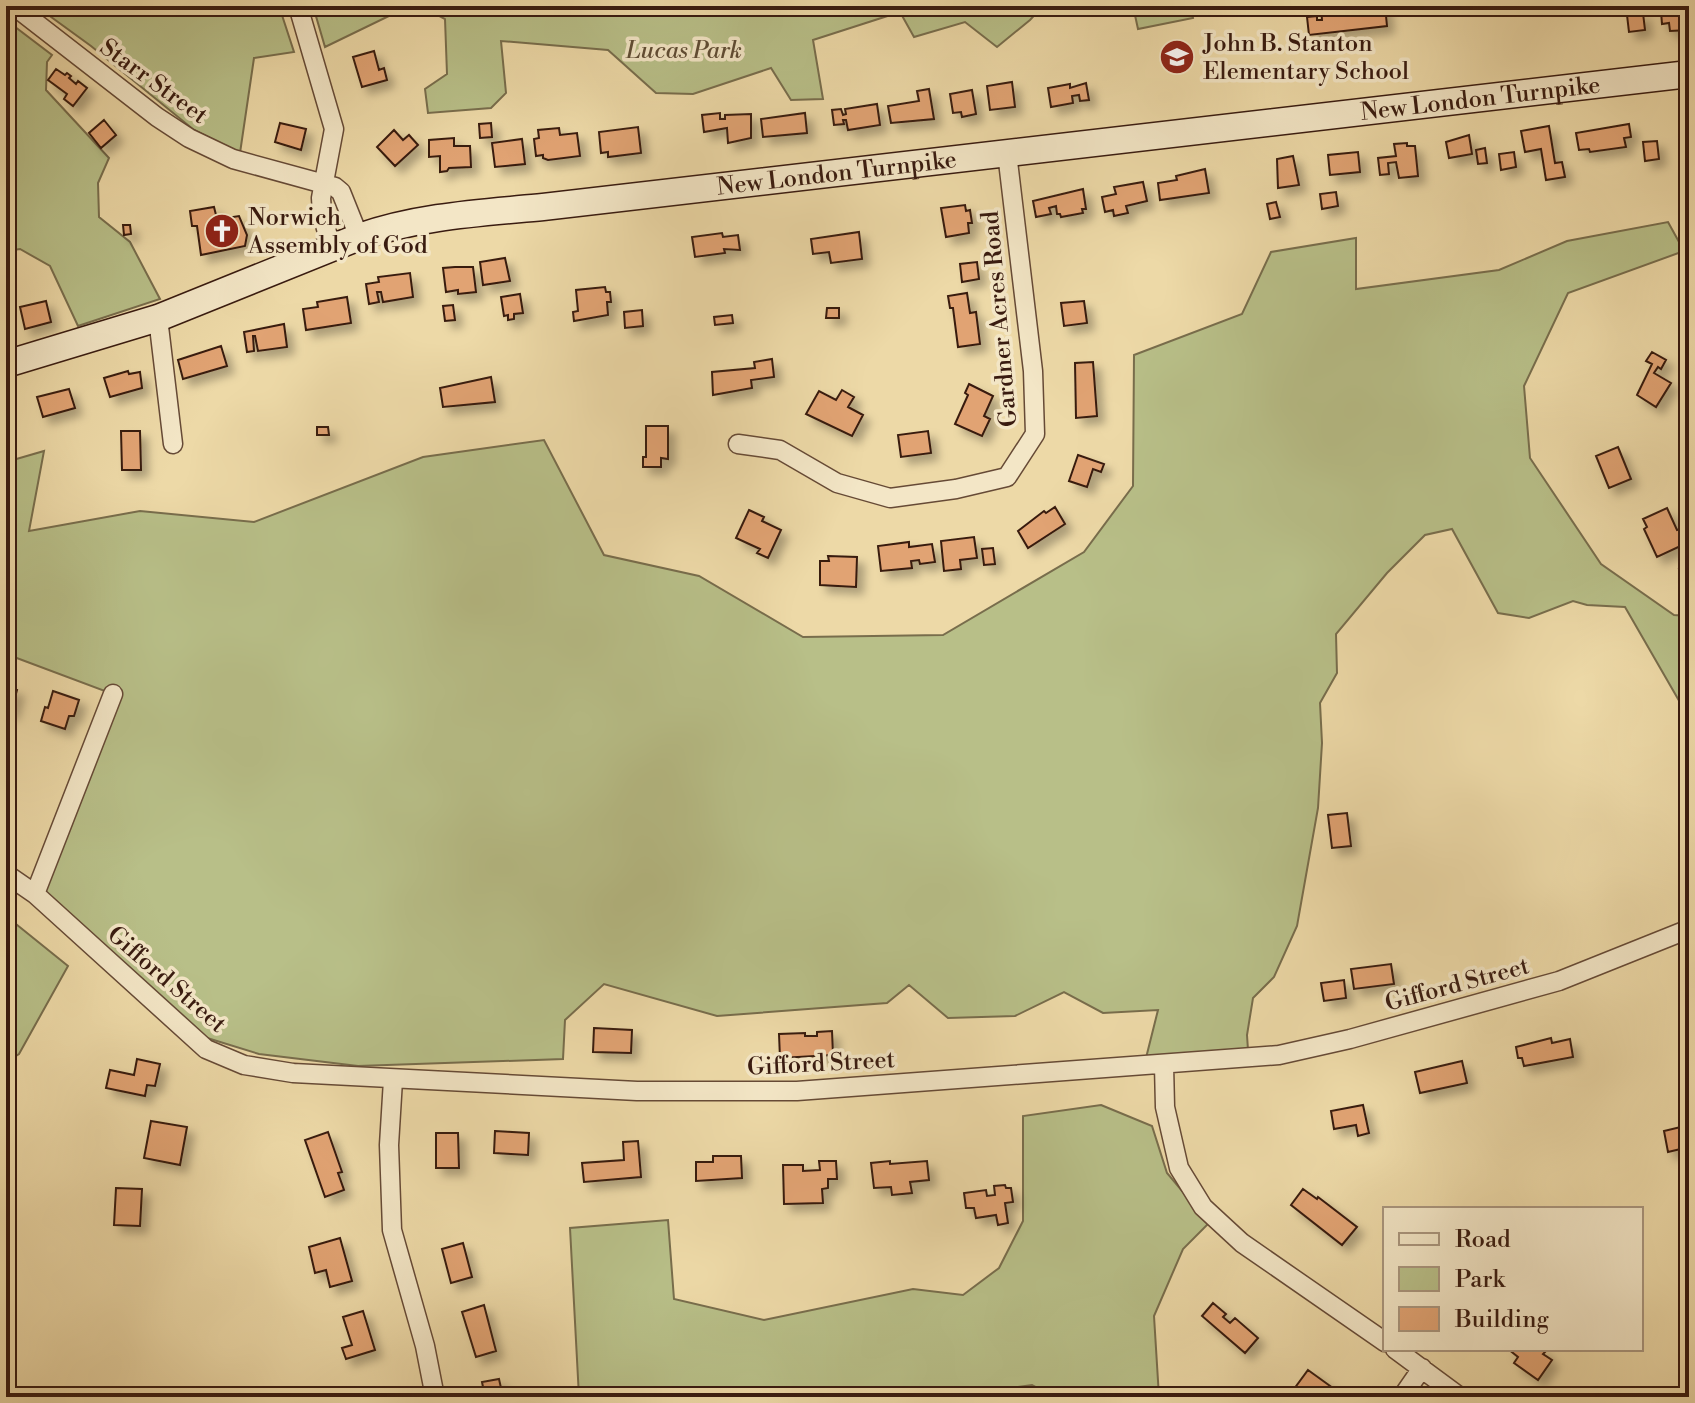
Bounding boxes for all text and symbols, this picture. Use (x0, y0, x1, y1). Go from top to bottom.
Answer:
place label: John B. Stanton Elementary School (1202, 29, 1409, 87)
street label: Starr Street (94, 33, 214, 131)
park label: Lucas Park (625, 36, 742, 66)
school or university icon: John B. Stanton Elementary School (1158, 38, 1196, 76)
street label: New London Turnpike (1359, 70, 1602, 128)
street label: New London Turnpike (715, 145, 958, 203)
place label: Norwich Assembly of God (247, 203, 428, 261)
street label: Gardner Acres Road (976, 209, 1024, 428)
church icon: Norwich Assembly of God (203, 212, 241, 250)
street label: Gifford Street (101, 920, 232, 1040)
street label: Gifford Street (1382, 951, 1533, 1019)
street label: Gifford Street (746, 1045, 896, 1083)
legend (1383, 1207, 1643, 1351)
text: Road (1455, 1225, 1511, 1255)
text: Park (1455, 1265, 1506, 1295)
text: Building (1454, 1305, 1549, 1335)

